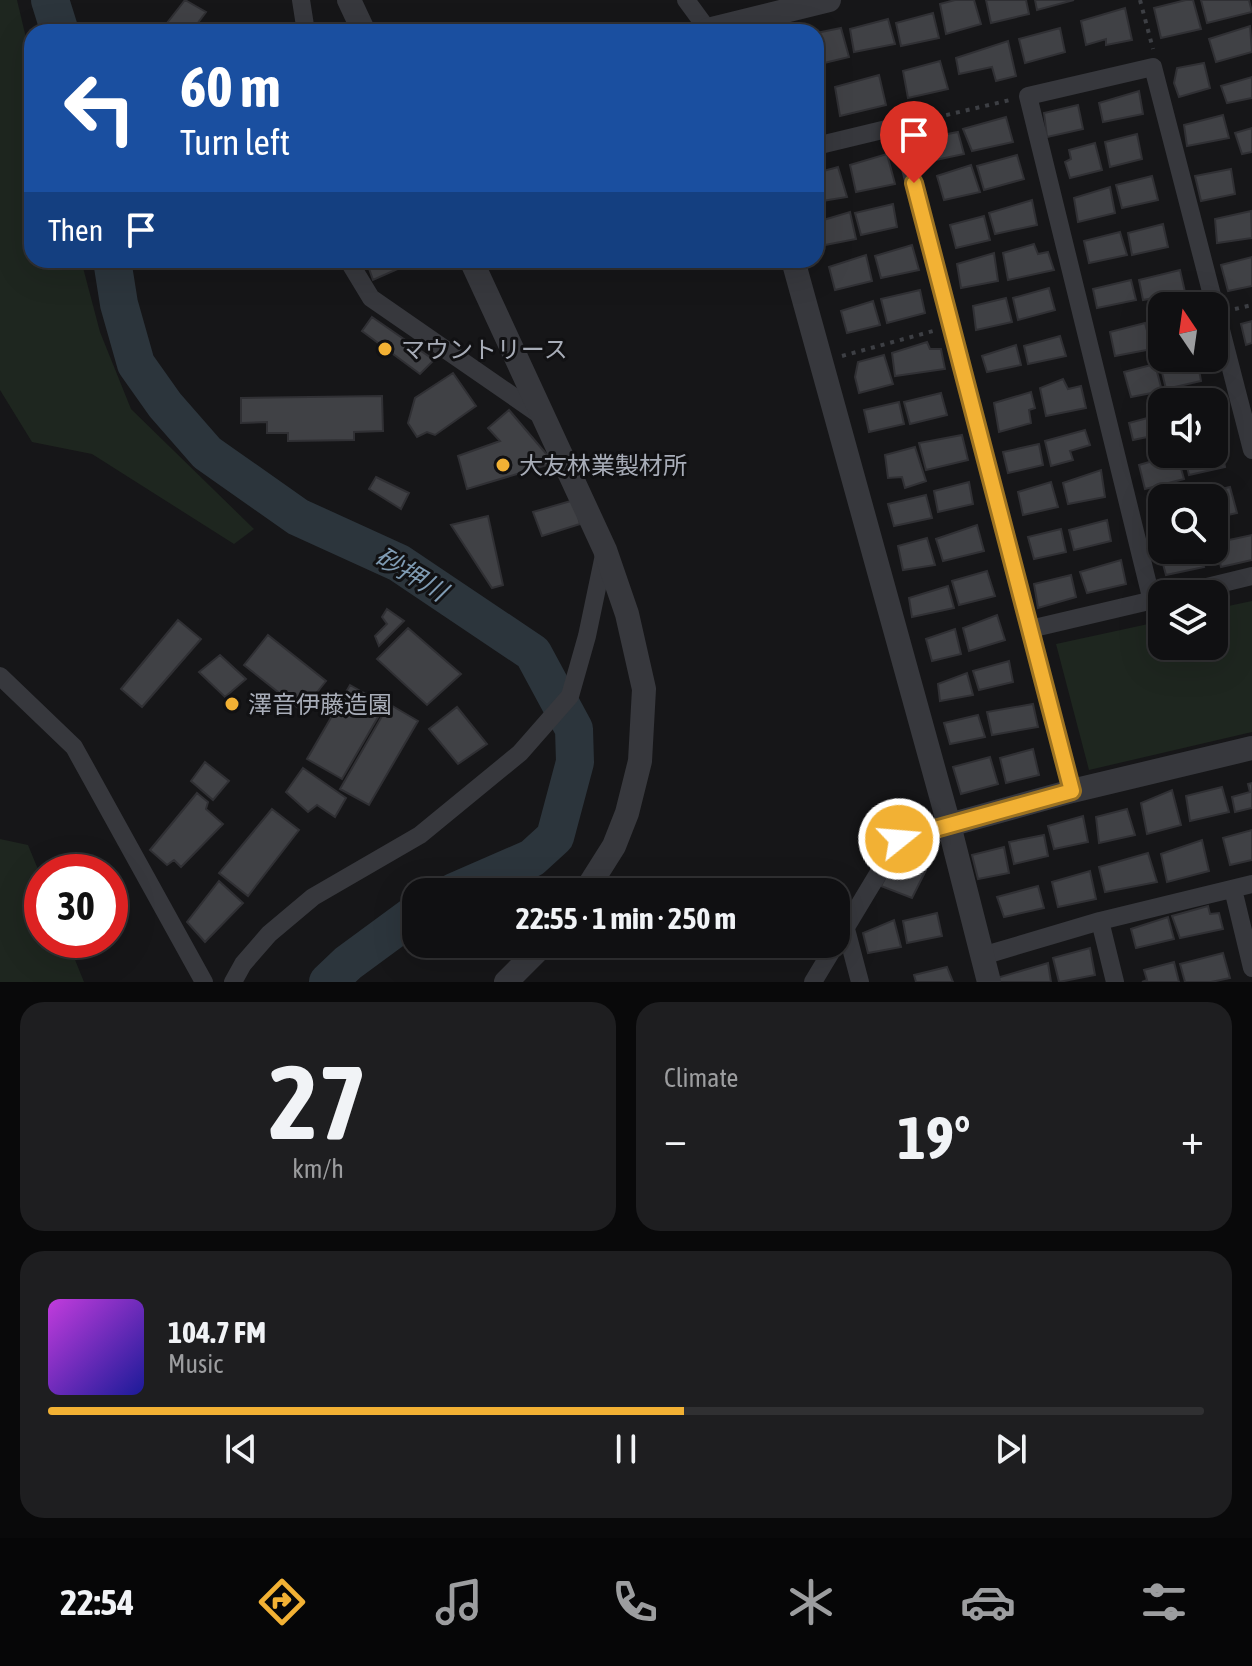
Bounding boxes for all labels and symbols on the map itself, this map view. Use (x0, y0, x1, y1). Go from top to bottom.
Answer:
pin (880, 101, 948, 183)
north arrow (1148, 292, 1228, 372)
place label: マウントリース (401, 336, 568, 363)
marker: マウントリース (376, 340, 394, 358)
place label: 大友林業製材所 (519, 452, 687, 479)
marker: 大友林業製材所 (494, 456, 512, 474)
water label: 砂押川 (370, 541, 455, 608)
place label: 澤音伊藤造園 (248, 691, 392, 718)
marker: 澤音伊藤造園 (223, 695, 241, 713)
position arrow (857, 797, 941, 881)
speed limit sign: 30 (24, 854, 128, 958)

